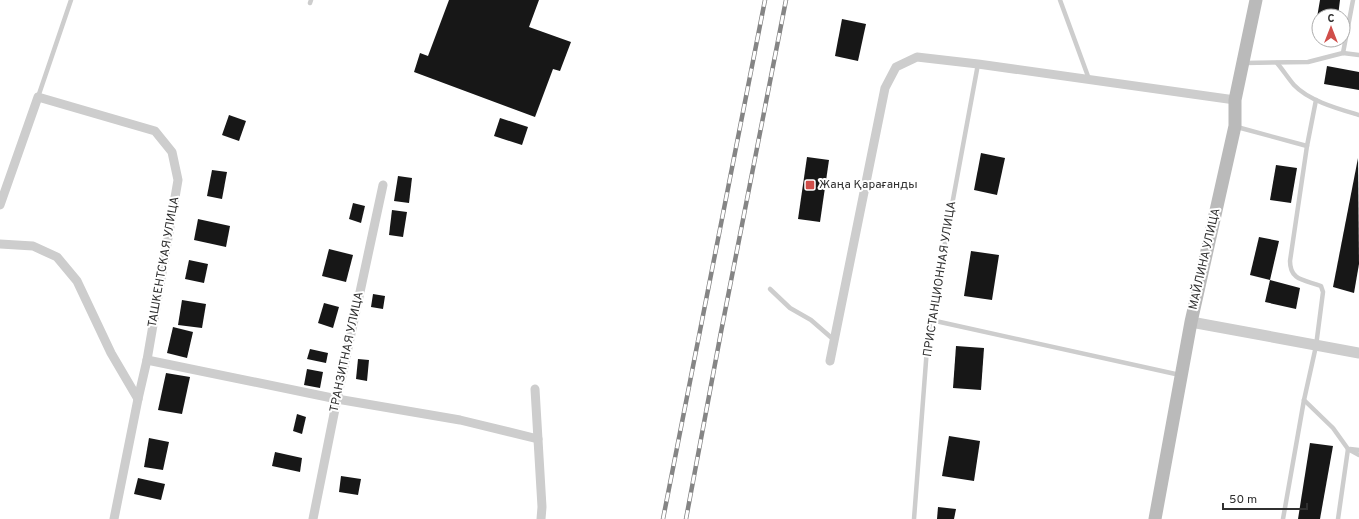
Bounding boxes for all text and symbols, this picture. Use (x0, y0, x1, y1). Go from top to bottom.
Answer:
north arrow (1311, 8, 1351, 48)
text: С (1327, 12, 1335, 26)
place label: Жаңа Қарағанды (819, 177, 918, 193)
marker: Жаңа Қарағанды (804, 179, 816, 191)
street label: ТАШКЕНТСКАЯ УЛИЦА (145, 195, 183, 329)
street label: ПРИСТАНЦИОННАЯ УЛИЦА (920, 200, 960, 358)
street label: МАЙЛИНА УЛИЦА (1186, 207, 1224, 311)
street label: ТРАНЗИТНАЯ УЛИЦА (326, 290, 368, 414)
scale bar (1223, 485, 1307, 511)
text: 50 m (1229, 492, 1257, 508)

